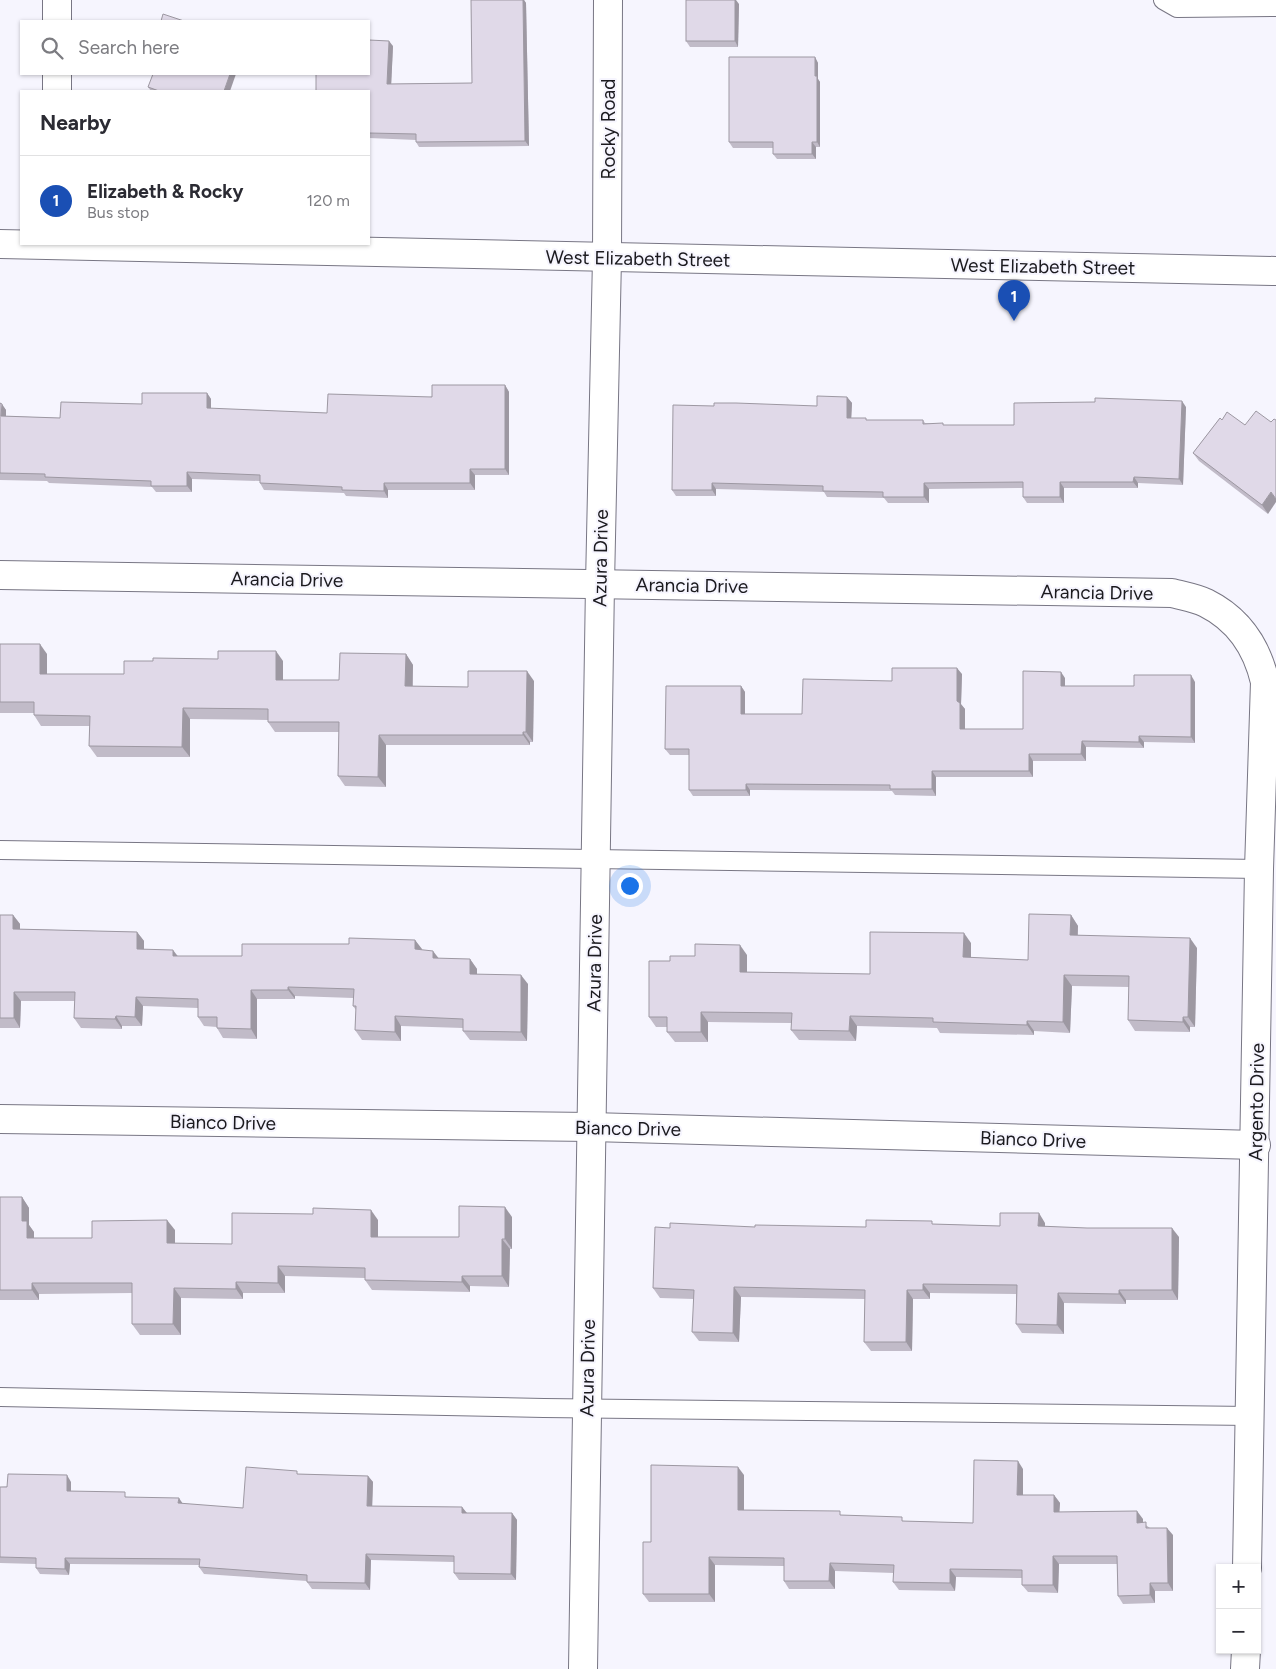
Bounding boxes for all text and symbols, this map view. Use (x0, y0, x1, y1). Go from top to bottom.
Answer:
search box (20, 20, 370, 75)
icon: search (38, 34, 66, 62)
text: Search here (78, 36, 180, 59)
street label: Rocky Road (597, 79, 620, 179)
text: Nearby (40, 110, 111, 135)
text: Elizabeth & Rocky (87, 180, 244, 203)
text: 1 (53, 191, 59, 210)
text: 120 m (307, 191, 350, 210)
text: Bus stop (87, 203, 149, 222)
street label: West Elizabeth Street (545, 245, 730, 272)
street label: West Elizabeth Street (950, 253, 1135, 280)
pin: 1 (998, 280, 1030, 321)
street label: Azura Drive (588, 509, 613, 607)
street label: Arancia Drive (231, 567, 343, 592)
street label: Arancia Drive (636, 573, 748, 598)
street label: Arancia Drive (1041, 580, 1153, 605)
your location (617, 873, 643, 899)
street label: Azura Drive (582, 914, 607, 1012)
street label: Argento Drive (1244, 1043, 1269, 1161)
street label: Bianco Drive (170, 1110, 276, 1135)
street label: Bianco Drive (575, 1116, 681, 1141)
street label: Bianco Drive (979, 1126, 1086, 1153)
street label: Azura Drive (575, 1319, 600, 1417)
map controls (1216, 1564, 1261, 1654)
button: + (1216, 1564, 1261, 1609)
button: − (1216, 1609, 1261, 1654)

